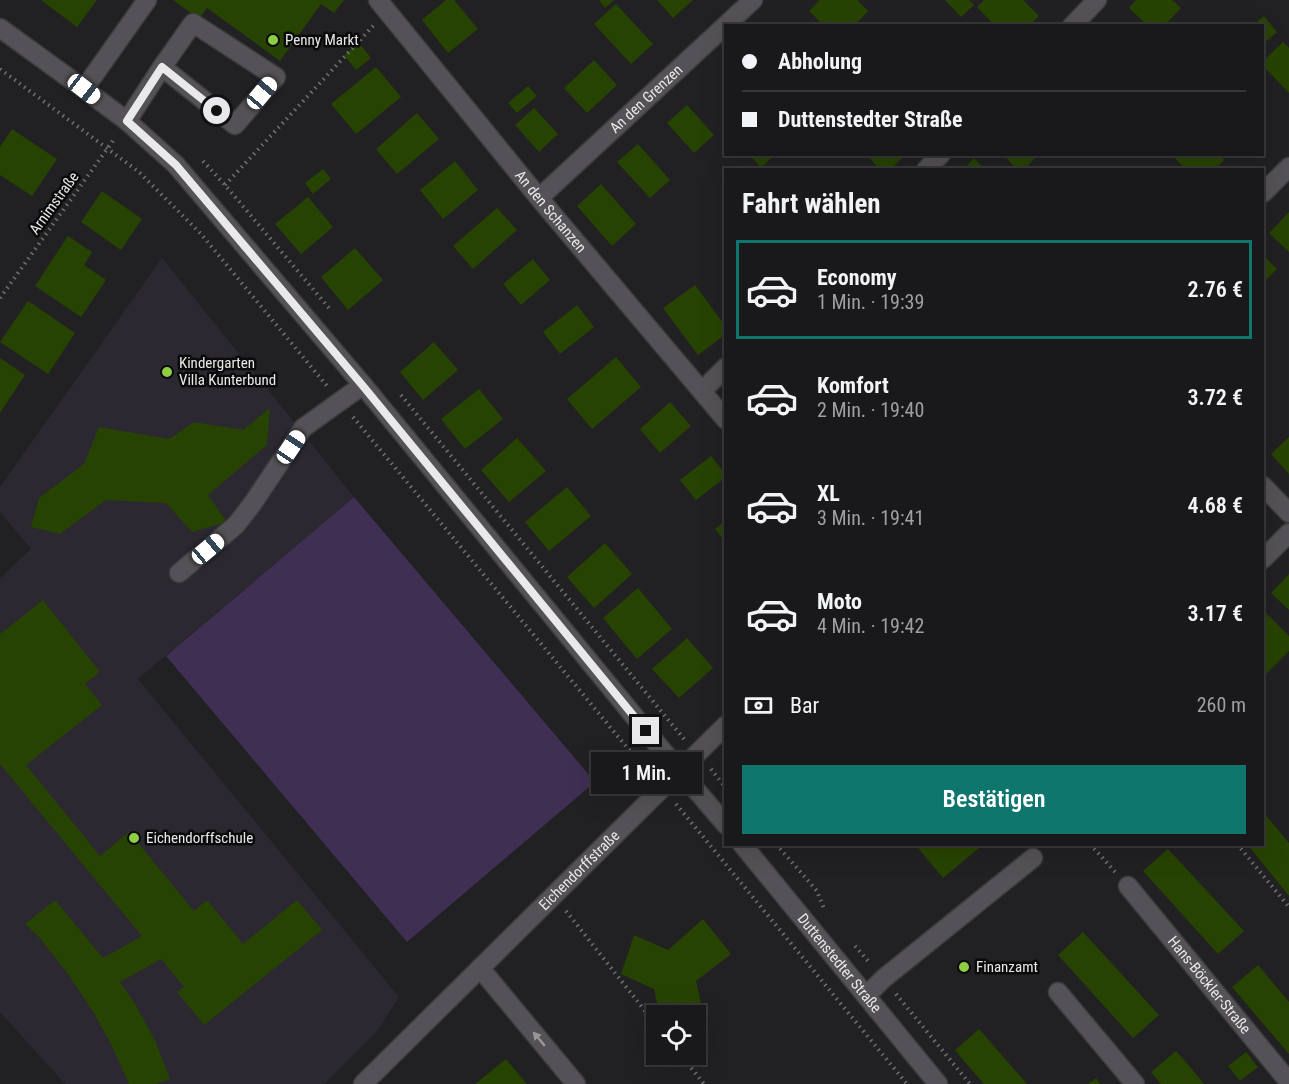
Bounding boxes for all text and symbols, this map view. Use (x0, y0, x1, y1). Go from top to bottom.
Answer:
place label: Penny Markt (285, 31, 359, 49)
marker: Penny Markt (266, 33, 280, 47)
text: Abholung (778, 49, 862, 74)
street label: An den Grenzen (606, 61, 686, 137)
car (64, 71, 104, 107)
car (244, 73, 280, 113)
route start (203, 97, 230, 124)
text: Duttenstedter Straße (778, 107, 963, 132)
street label: An den Schanzen (511, 167, 590, 256)
street label: Arnimstraße (25, 168, 83, 238)
text: Fahrt wählen (742, 188, 881, 220)
icon: car (745, 263, 799, 317)
text: Economy (817, 265, 897, 290)
text: 2.76 € (1187, 277, 1243, 302)
text: 1 Min. · 19:39 (817, 290, 924, 314)
place label: Kindergarten Villa Kunterbund (179, 354, 276, 389)
marker: Kindergarten Villa Kunterbund (160, 365, 174, 379)
icon: car (745, 371, 799, 425)
text: Komfort (817, 373, 889, 398)
text: 3.72 € (1187, 385, 1243, 410)
text: 2 Min. · 19:40 (817, 398, 924, 422)
car (273, 427, 309, 467)
icon: car (745, 479, 799, 533)
text: XL (817, 481, 840, 506)
text: 4.68 € (1187, 493, 1243, 518)
text: 3 Min. · 19:41 (817, 506, 924, 530)
car (188, 531, 228, 567)
icon: car (745, 587, 799, 641)
text: Moto (817, 589, 862, 614)
text: 3.17 € (1187, 601, 1243, 626)
text: 4 Min. · 19:42 (817, 614, 924, 638)
icon: cash (742, 689, 775, 722)
text: Bar (790, 693, 819, 718)
text: 260 m (1197, 693, 1246, 717)
route end (632, 717, 659, 744)
callout: 1 Min. (590, 752, 702, 794)
text: 1 Min. (621, 761, 672, 785)
button: Bestätigen (742, 765, 1246, 834)
street label: Eichendorffstraße (535, 826, 623, 914)
place label: Eichendorffschule (146, 829, 253, 847)
marker: Eichendorffschule (127, 831, 141, 845)
street label: Duttenstedter Straße (794, 910, 885, 1017)
street label: Hans-Böckler-Straße (1164, 932, 1255, 1037)
place label: Finanzamt (976, 958, 1038, 976)
marker: Finanzamt (957, 960, 971, 974)
map controls (646, 1005, 706, 1065)
button: locate (646, 1005, 706, 1065)
one-way arrow (533, 1032, 546, 1047)

